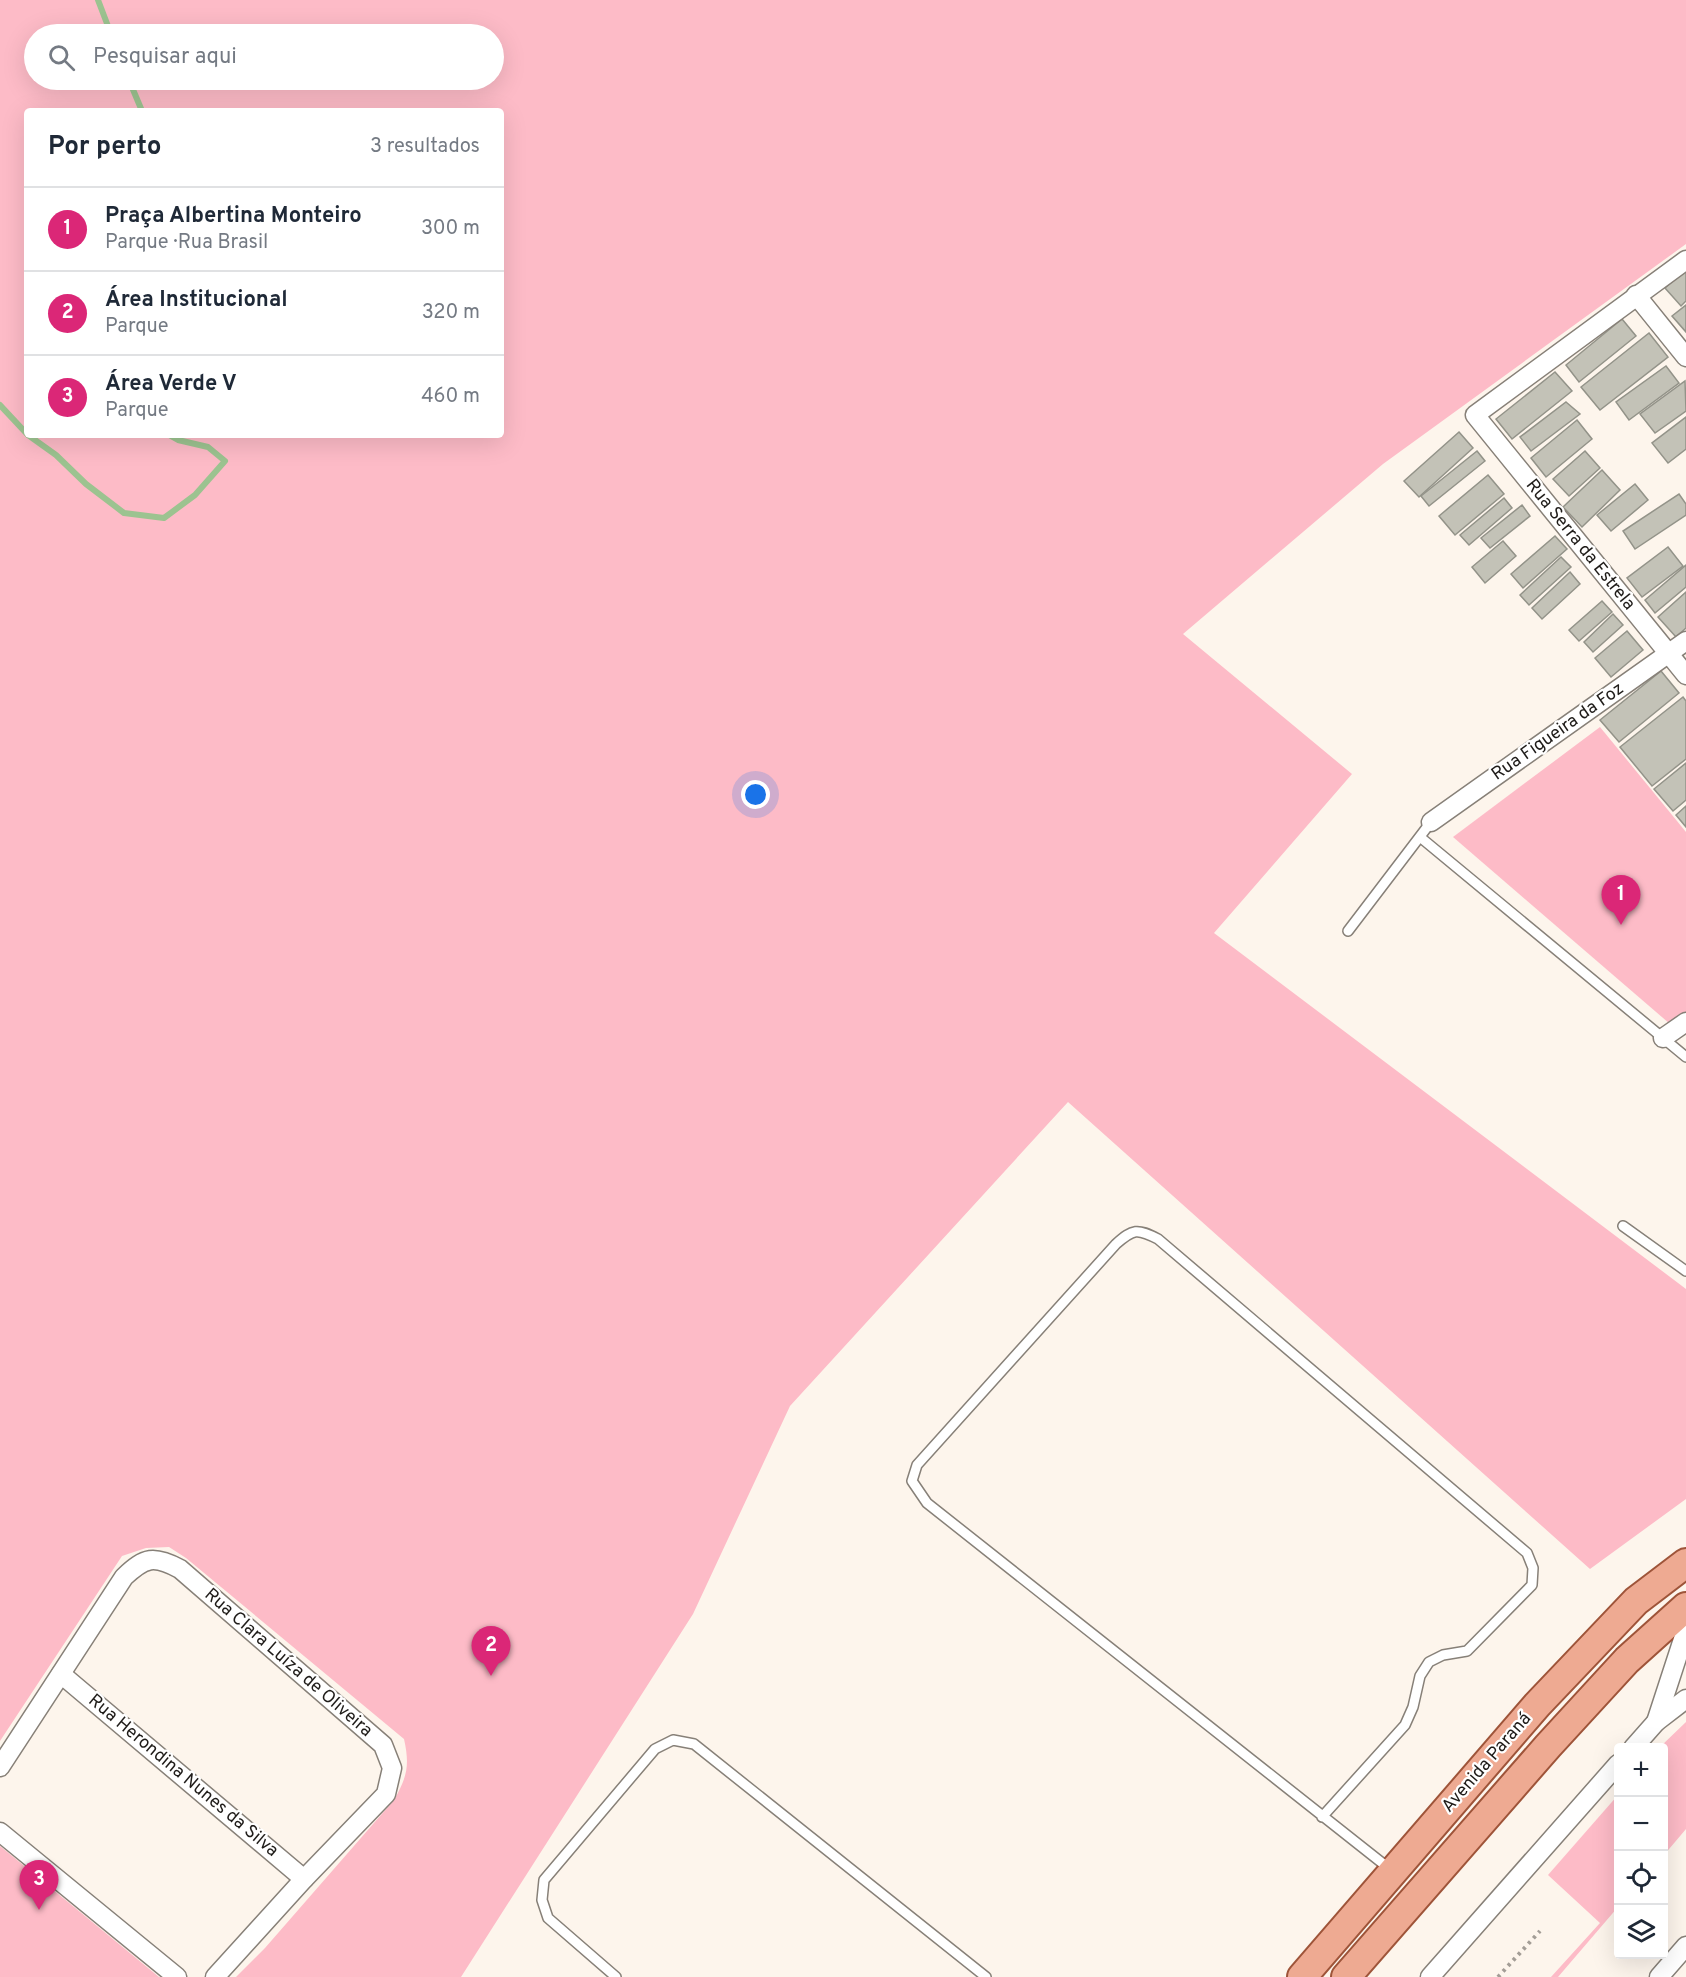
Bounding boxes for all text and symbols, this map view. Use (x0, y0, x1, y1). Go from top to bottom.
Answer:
search box (24, 24, 504, 90)
icon: search (45, 41, 78, 74)
text: Pesquisar aqui (93, 44, 237, 71)
text: Por perto (48, 131, 162, 164)
text: 3 resultados (370, 134, 480, 160)
text: Praça Albertina Monteiro (105, 203, 362, 230)
text: 1 (64, 216, 72, 242)
text: 300 m (421, 216, 480, 242)
text: Parque · Rua Brasil (105, 230, 268, 256)
text: Área Institucional (105, 287, 288, 314)
text: 2 (61, 300, 74, 326)
text: 320 m (422, 300, 480, 326)
text: Parque (105, 314, 168, 340)
text: Área Verde V (105, 371, 237, 398)
text: 3 (62, 384, 74, 410)
text: 460 m (421, 384, 480, 410)
text: Parque (105, 398, 168, 424)
street label: Rua Serra da Estrela (1520, 475, 1640, 615)
street label: Rua Figueira da Foz (1487, 678, 1629, 786)
your location (741, 780, 770, 809)
pin: 1 (1602, 876, 1640, 925)
street label: Rua Clara Luíza de Oliveira (199, 1584, 377, 1742)
pin: 2 (472, 1626, 510, 1676)
street label: Rua Herondina Nunes da Silva (83, 1690, 283, 1862)
street label: Avenida Paraná (1437, 1708, 1537, 1818)
map controls (1614, 1743, 1668, 1959)
button: + (1614, 1743, 1668, 1797)
button: − (1614, 1797, 1668, 1851)
button: locate (1614, 1851, 1668, 1905)
pin: 3 (20, 1860, 58, 1910)
button: layers (1614, 1905, 1668, 1959)

